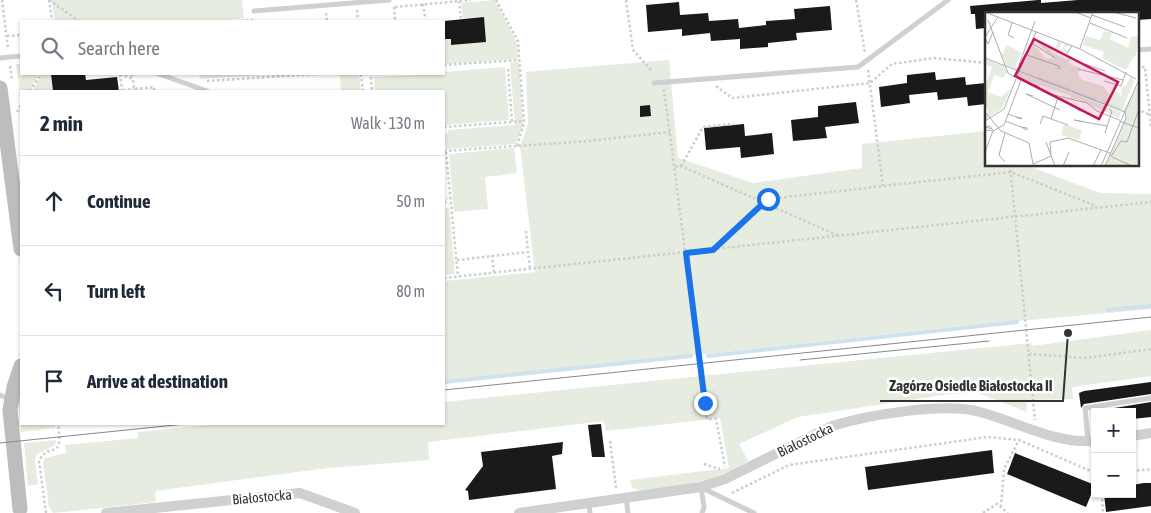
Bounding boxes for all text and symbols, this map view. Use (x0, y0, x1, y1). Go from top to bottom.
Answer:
inset map (985, 12, 1138, 166)
search box (20, 20, 445, 75)
icon: search (38, 34, 66, 62)
text: Search here (78, 37, 160, 59)
text: 2 min (40, 111, 83, 135)
text: Walk · 130 m (351, 114, 425, 132)
icon: ahead (40, 187, 68, 215)
route start (757, 188, 780, 211)
text: Continue (87, 190, 151, 212)
text: 50 m (396, 192, 425, 210)
icon: left (40, 277, 68, 305)
text: Turn left (87, 280, 145, 302)
text: 80 m (396, 282, 425, 300)
icon: arrive (40, 367, 68, 395)
text: Arrive at destination (87, 370, 228, 392)
callout: Zagórze Osiedle Białostocka II (880, 371, 1063, 401)
text: Zagórze Osiedle Białostocka II (889, 377, 1053, 394)
route end (694, 392, 717, 415)
map controls (1091, 408, 1136, 498)
button: + (1091, 408, 1136, 453)
street label: Białostocka (775, 420, 835, 460)
button: − (1091, 453, 1136, 498)
street label: Białostocka (232, 486, 292, 508)

